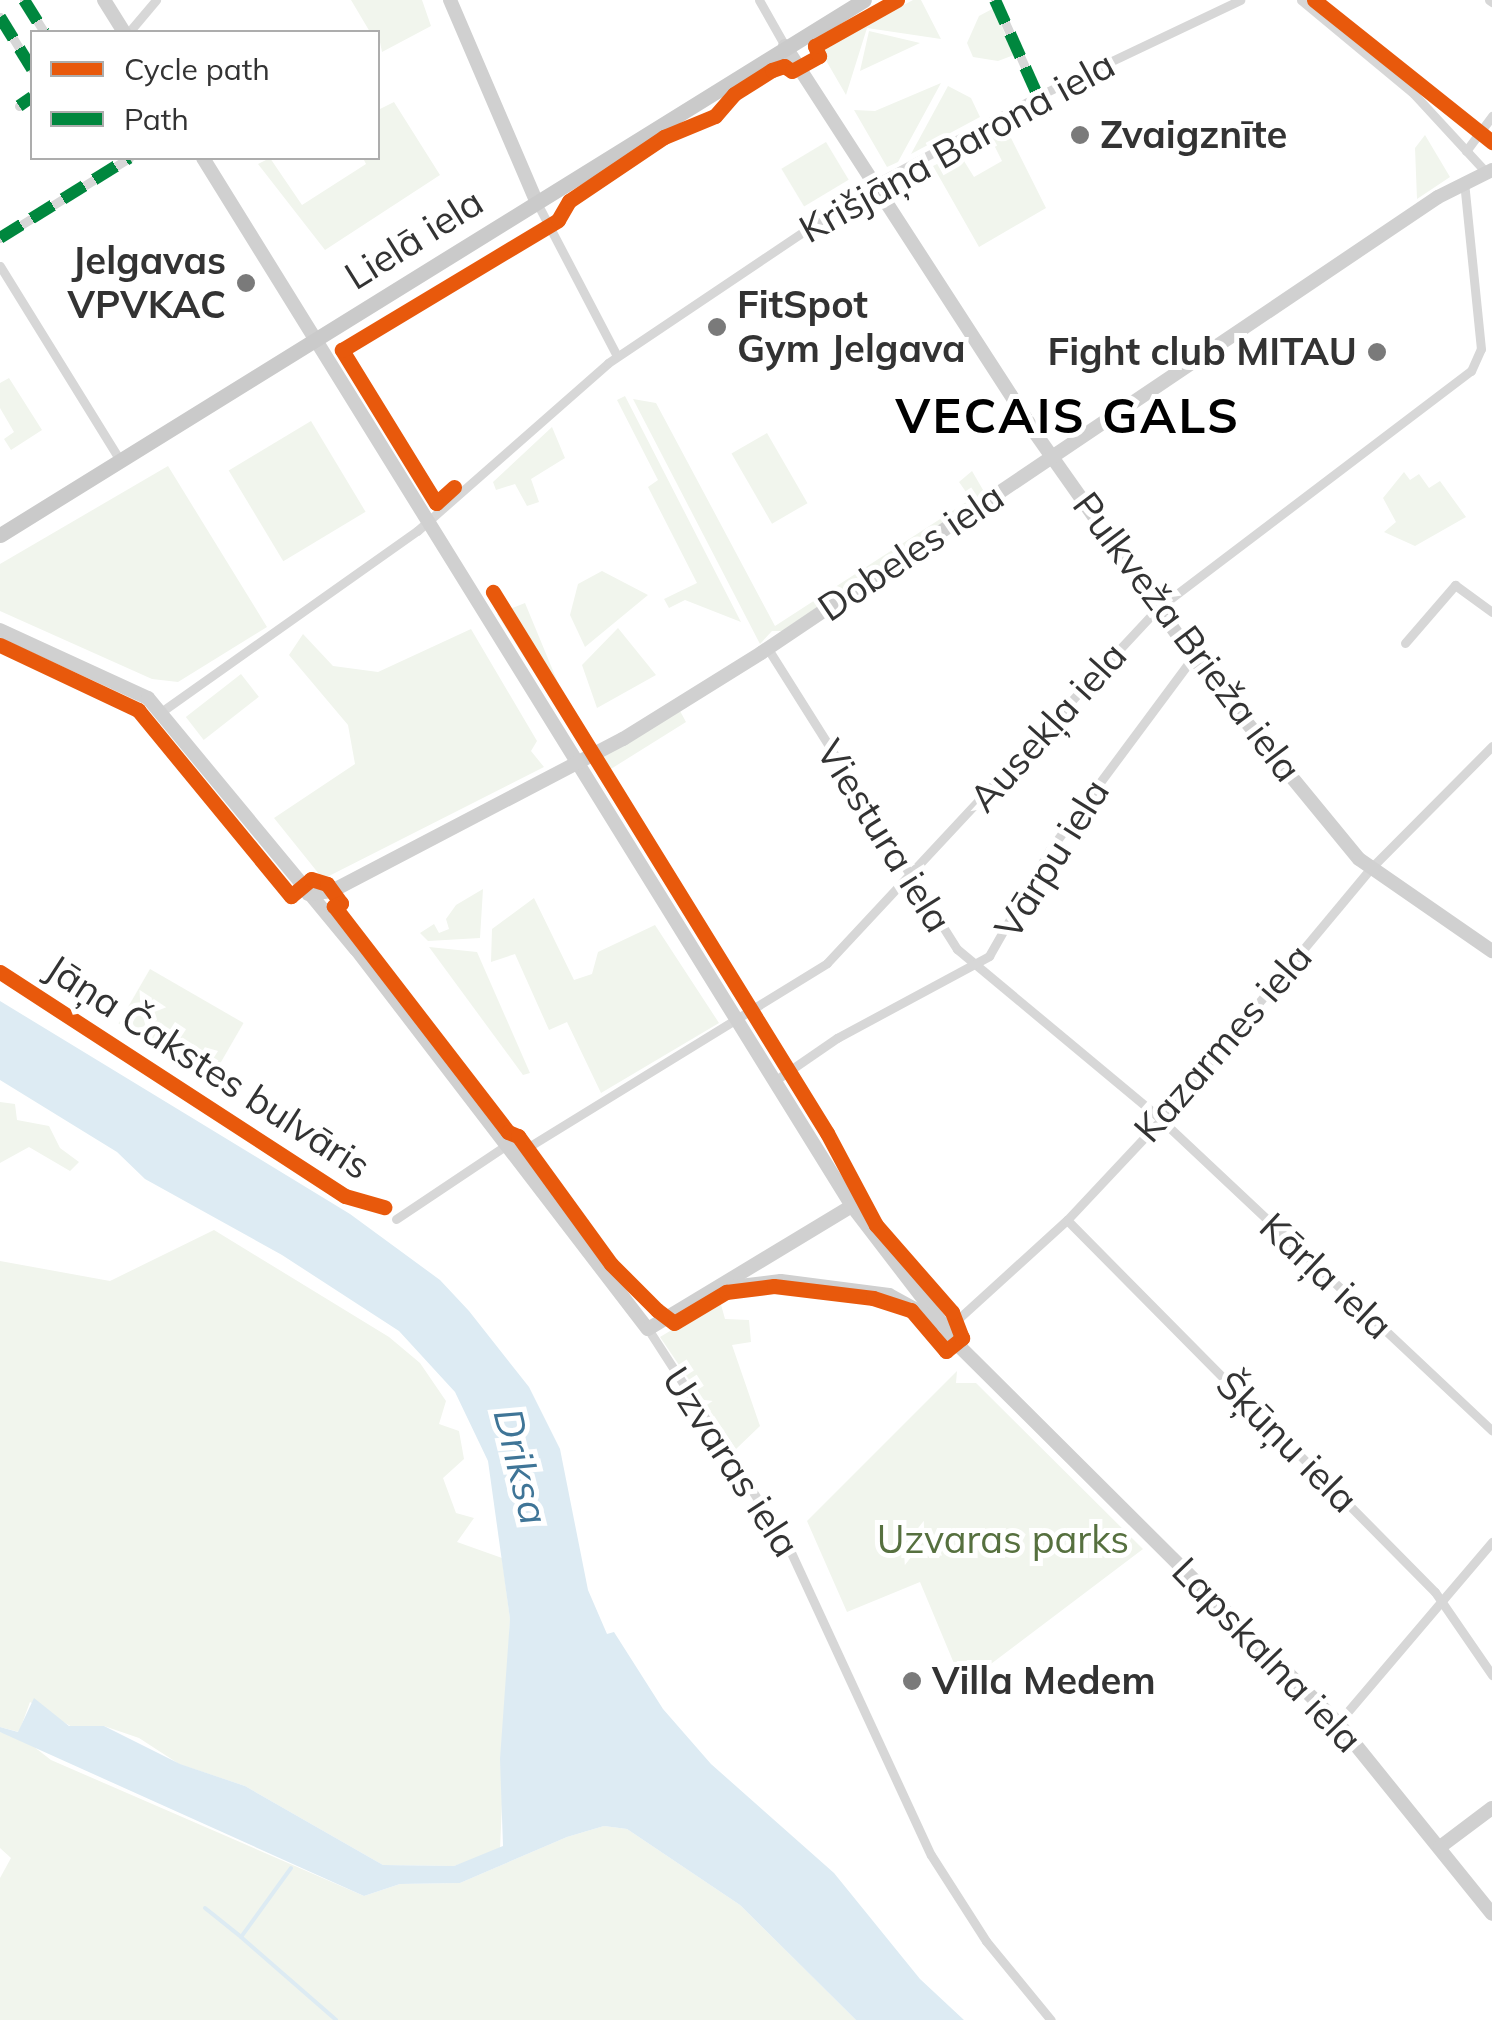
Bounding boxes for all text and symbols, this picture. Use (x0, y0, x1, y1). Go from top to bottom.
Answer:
legend (30, 30, 380, 160)
street label: Krišjāņa Barona iela (792, 41, 1122, 253)
text: Cycle path (124, 50, 270, 88)
text: Path (124, 100, 189, 138)
place label: Zvaigznīte (1100, 112, 1287, 158)
marker: Zvaigznīte (1069, 124, 1091, 146)
street label: Lielā iela (337, 179, 491, 299)
place label: Jelgavas VPVKAC (68, 238, 226, 328)
marker: Jelgavas VPVKAC (235, 272, 257, 294)
place label: FitSpot Gym Jelgava (737, 282, 966, 372)
marker: FitSpot Gym Jelgava (706, 316, 728, 338)
place label: Fight club MITAU (1047, 329, 1357, 375)
marker: Fight club MITAU (1366, 341, 1388, 363)
district label: VECAIS GALS (895, 387, 1241, 445)
street label: Dobeles iela (810, 473, 1012, 631)
street label: Pulkveža Brieža iela (1063, 483, 1311, 791)
street label: Ausekļa iela (960, 633, 1136, 821)
street label: Viestura iela (807, 731, 961, 941)
street label: Vārpu iela (985, 771, 1119, 947)
street label: Kazarmes iela (1125, 935, 1321, 1151)
street label: Jāņa Čakstes bulvāris (37, 945, 379, 1189)
street label: Kārļa iela (1250, 1203, 1402, 1349)
street label: Uzvaras iela (653, 1359, 809, 1565)
street label: Šķūņu iela (1207, 1362, 1367, 1522)
water label: Driksa (484, 1403, 560, 1529)
park label: Uzvaras parks (877, 1517, 1129, 1563)
street label: Lapskalna iela (1163, 1548, 1371, 1762)
place label: Villa Medem (932, 1658, 1156, 1704)
marker: Villa Medem (901, 1670, 923, 1692)

